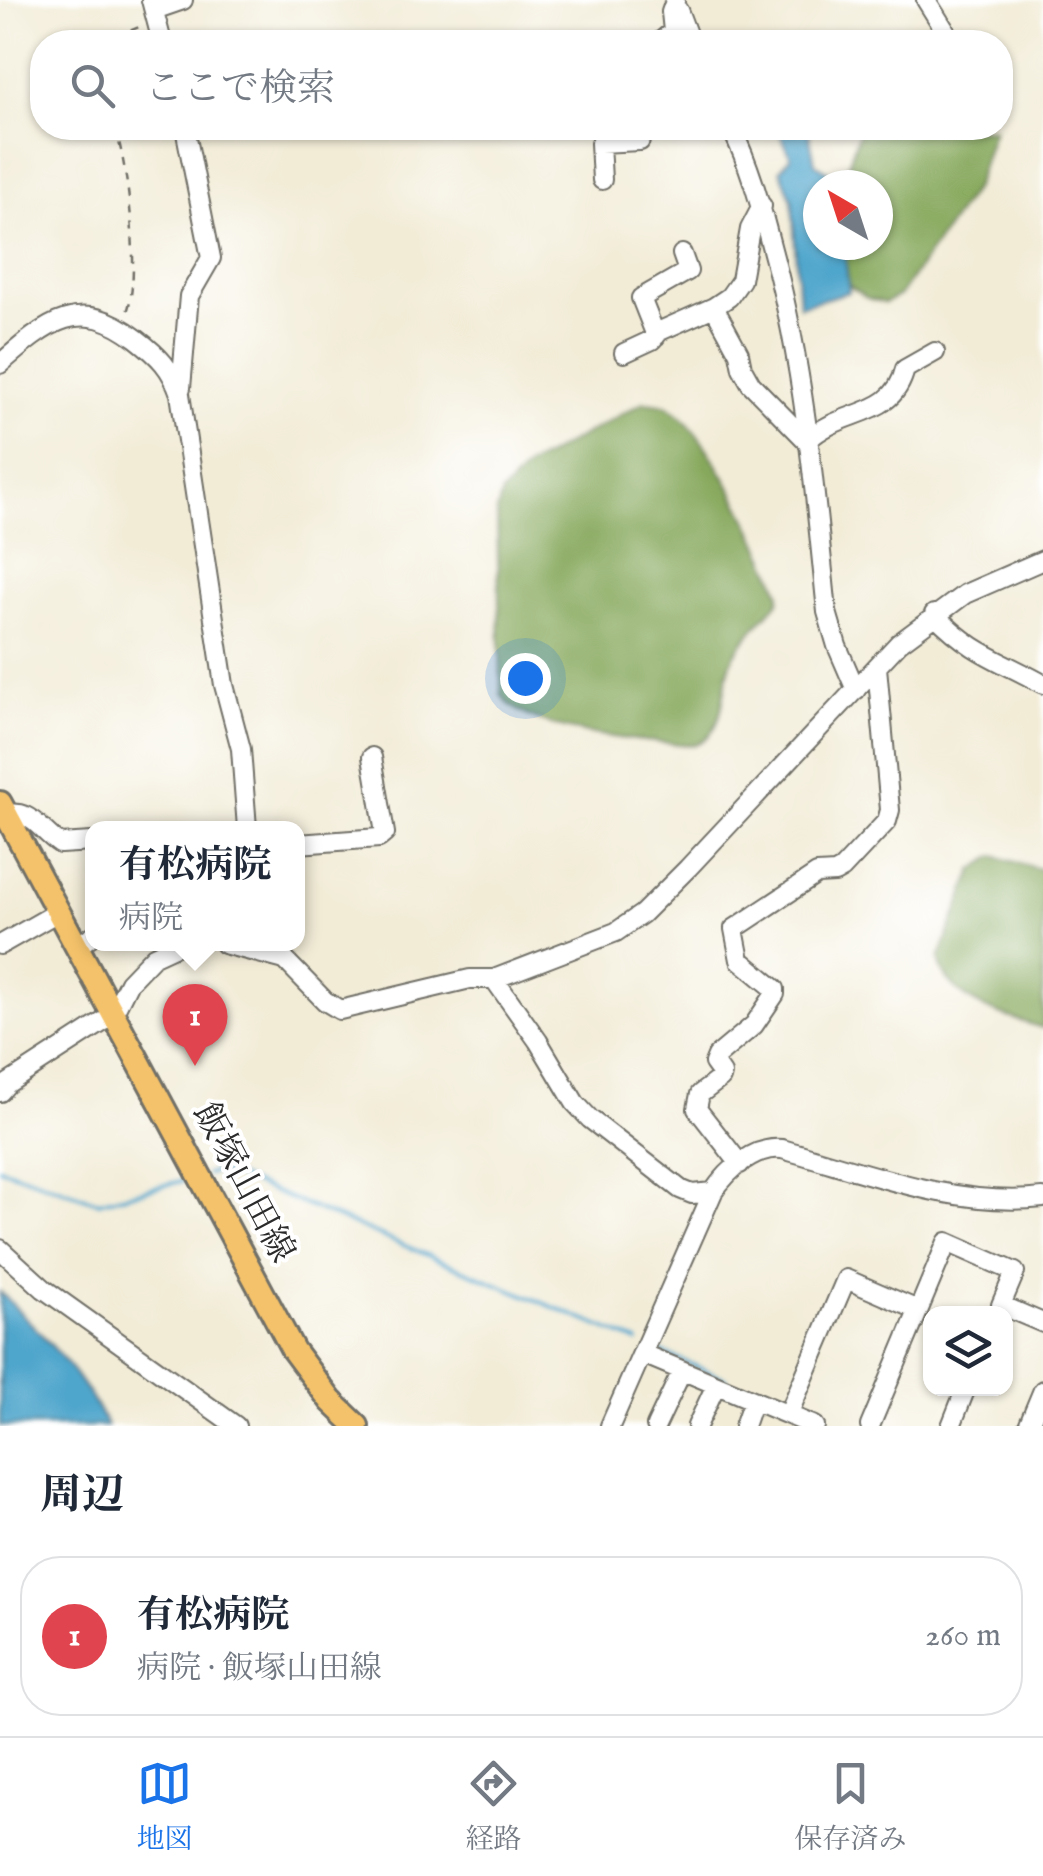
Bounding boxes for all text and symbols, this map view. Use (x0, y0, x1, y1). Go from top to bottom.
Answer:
search box (30, 30, 1013, 140)
icon: search (65, 58, 120, 113)
text: ここで検索 (145, 66, 335, 114)
north arrow (803, 170, 893, 260)
your location (500, 653, 551, 704)
popup (85, 821, 305, 951)
text: 有松病院 (119, 843, 271, 891)
text: 病院 (119, 899, 183, 940)
pin: 1 (162, 984, 228, 1066)
street label: 飯塚山田線 (182, 1095, 304, 1271)
map controls (923, 1306, 1013, 1396)
button: layers (923, 1306, 1013, 1396)
text: 周辺 (40, 1470, 124, 1523)
text: 有松病院 (137, 1593, 289, 1641)
text: 1 (69, 1616, 80, 1657)
text: 260 m (925, 1616, 1001, 1657)
text: 病院 · 飯塚山田線 (137, 1649, 382, 1690)
tab: 地図 (136, 1756, 193, 1858)
tab: 経路 (465, 1756, 522, 1858)
tab: 保存済み (794, 1756, 907, 1858)

